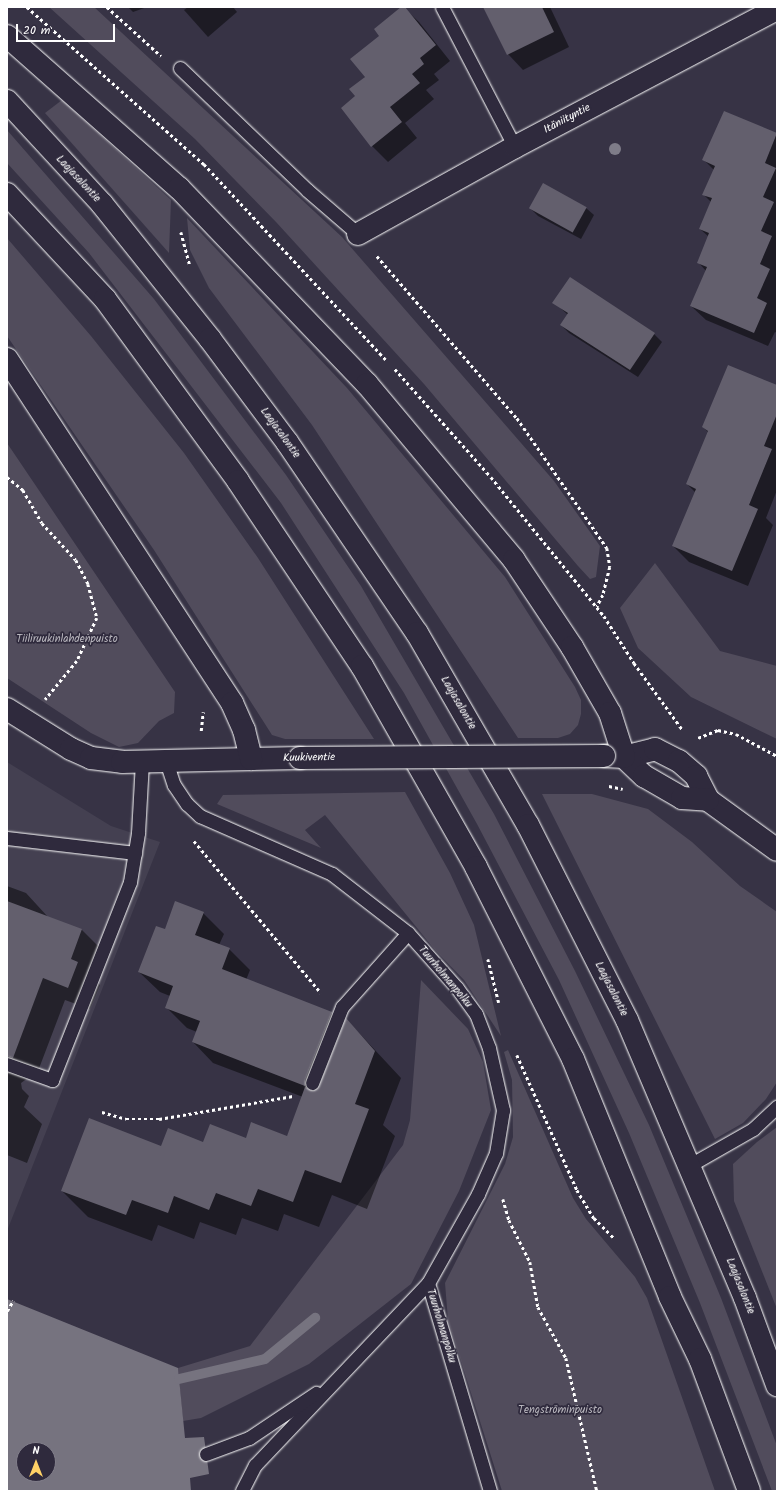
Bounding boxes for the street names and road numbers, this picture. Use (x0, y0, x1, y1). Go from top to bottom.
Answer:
street label: Itäniityntie (541, 101, 593, 137)
street label: Laajasalontie (53, 153, 103, 205)
street label: Laajasalontie (257, 405, 303, 461)
street label: Laajasalontie (437, 674, 479, 732)
street label: Kuukiventie (283, 751, 335, 765)
street label: Tuurholmanpolku (415, 943, 475, 1011)
street label: Laajasalontie (592, 960, 630, 1018)
street label: Laajasalontie (723, 1256, 757, 1316)
street label: Tuurholmanpolku (423, 1287, 459, 1365)

